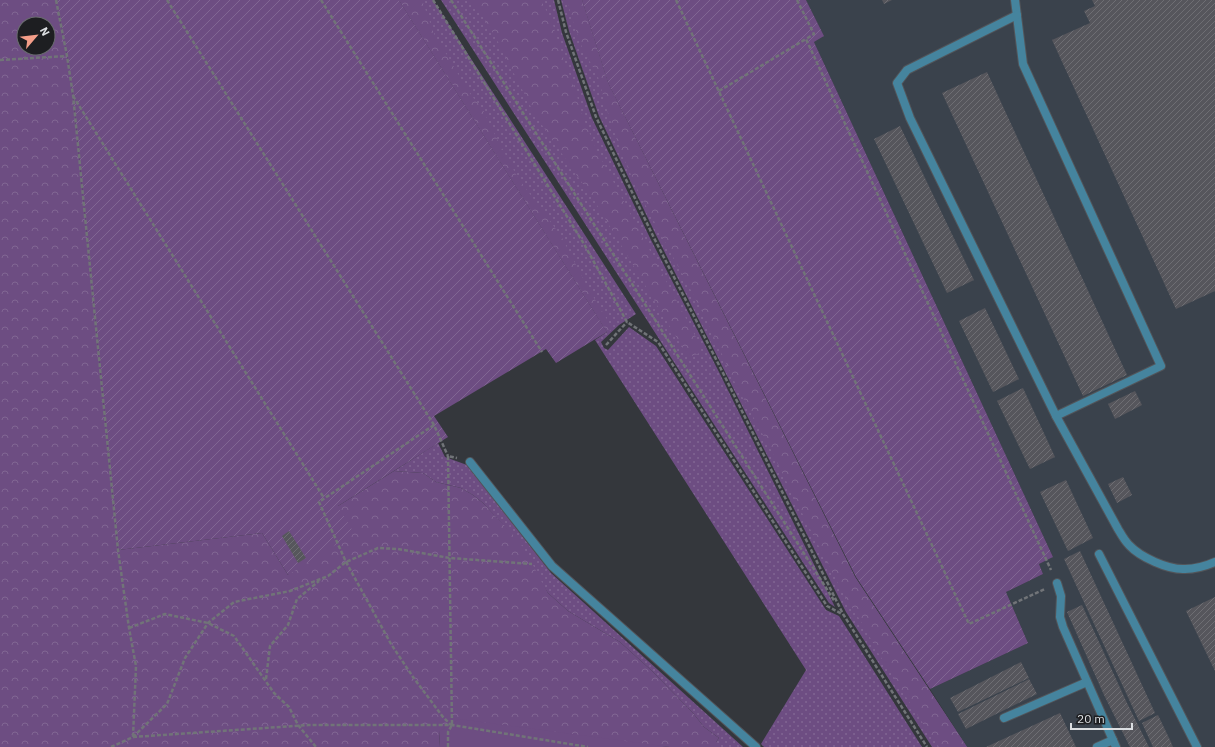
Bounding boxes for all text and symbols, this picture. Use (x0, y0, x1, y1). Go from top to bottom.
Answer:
north arrow (16, 16, 56, 56)
text: N (37, 25, 53, 38)
scale bar (1071, 705, 1132, 731)
text: 20 m (1077, 711, 1105, 726)

